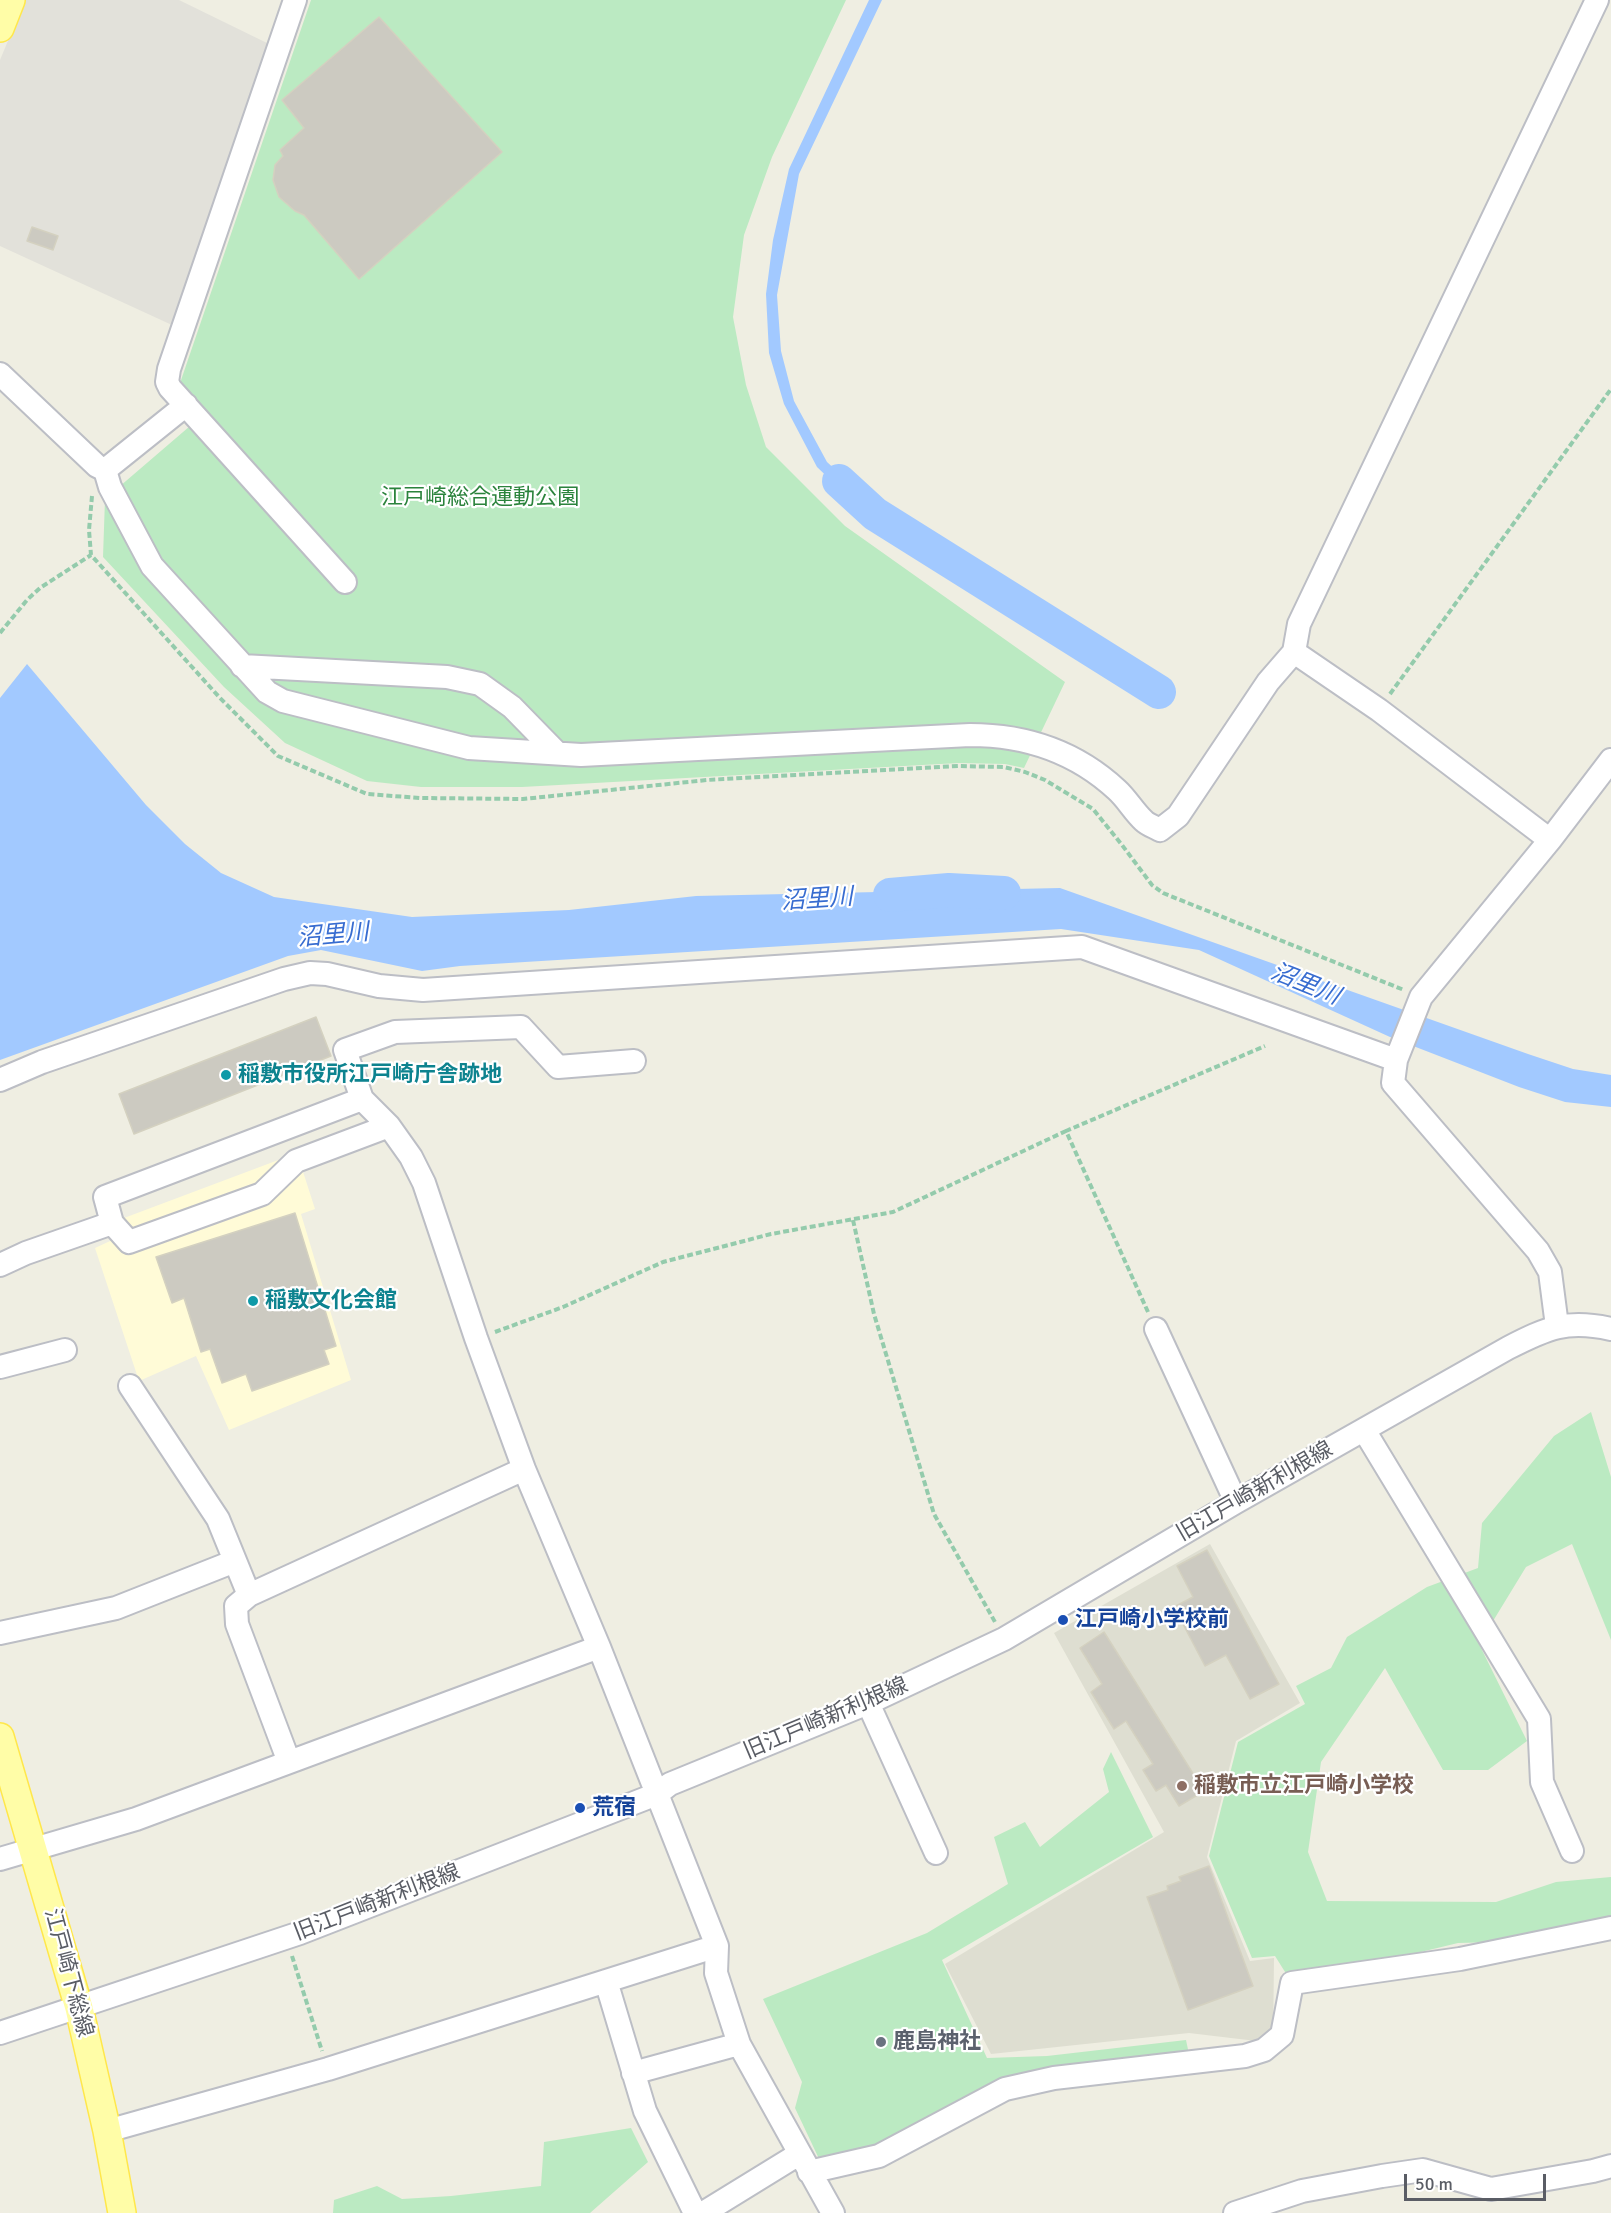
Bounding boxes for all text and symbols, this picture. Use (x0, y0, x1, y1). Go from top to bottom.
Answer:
park label: 江戸崎総合運動公園 (381, 485, 579, 511)
water label: 沼里川 (780, 883, 854, 917)
water label: 沼里川 (296, 919, 370, 953)
water label: 沼里川 (1266, 958, 1344, 1012)
place label: 稲敷市役所江戸崎庁舎跡地 (238, 1062, 502, 1088)
marker: 稲敷市役所江戸崎庁舎跡地 (219, 1068, 233, 1082)
place label: 稲敷文化会館 (265, 1288, 397, 1314)
marker: 稲敷文化会館 (246, 1294, 260, 1308)
street label: 旧江戸崎新利根線 (1172, 1437, 1338, 1547)
place label: 江戸崎小学校前 (1075, 1607, 1229, 1633)
marker: 江戸崎小学校前 (1056, 1613, 1070, 1627)
street label: 旧江戸崎新利根線 (740, 1672, 912, 1766)
place label: 稲敷市立江戸崎小学校 (1194, 1773, 1414, 1799)
marker: 稲敷市立江戸崎小学校 (1175, 1779, 1189, 1793)
place label: 荒宿 (592, 1795, 636, 1821)
marker: 荒宿 (573, 1801, 587, 1815)
street label: 旧江戸崎新利根線 (290, 1859, 464, 1947)
street label: 江戸崎下総線 (38, 1906, 98, 2040)
place label: 鹿島神社 (893, 2029, 981, 2055)
marker: 鹿島神社 (874, 2035, 888, 2049)
scale bar (1407, 2162, 1550, 2200)
text: 50 m (1415, 2173, 1453, 2195)

